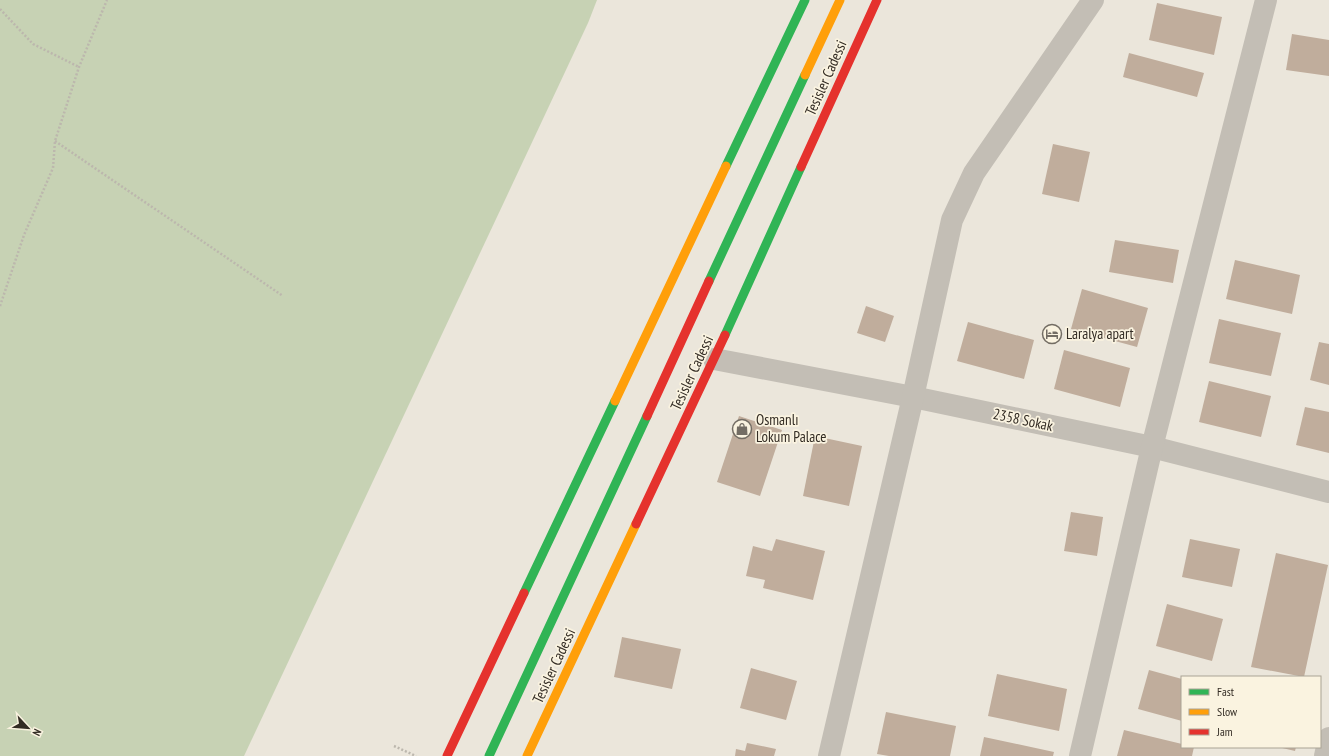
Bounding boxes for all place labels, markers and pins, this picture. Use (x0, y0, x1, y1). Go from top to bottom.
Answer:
hotel icon: Laralya apart (1041, 323, 1063, 345)
place label: Laralya apart (1066, 324, 1134, 343)
place label: Osmanlı Lokum Palace (756, 410, 826, 446)
shop icon: Osmanlı Lokum Palace (731, 418, 753, 440)

